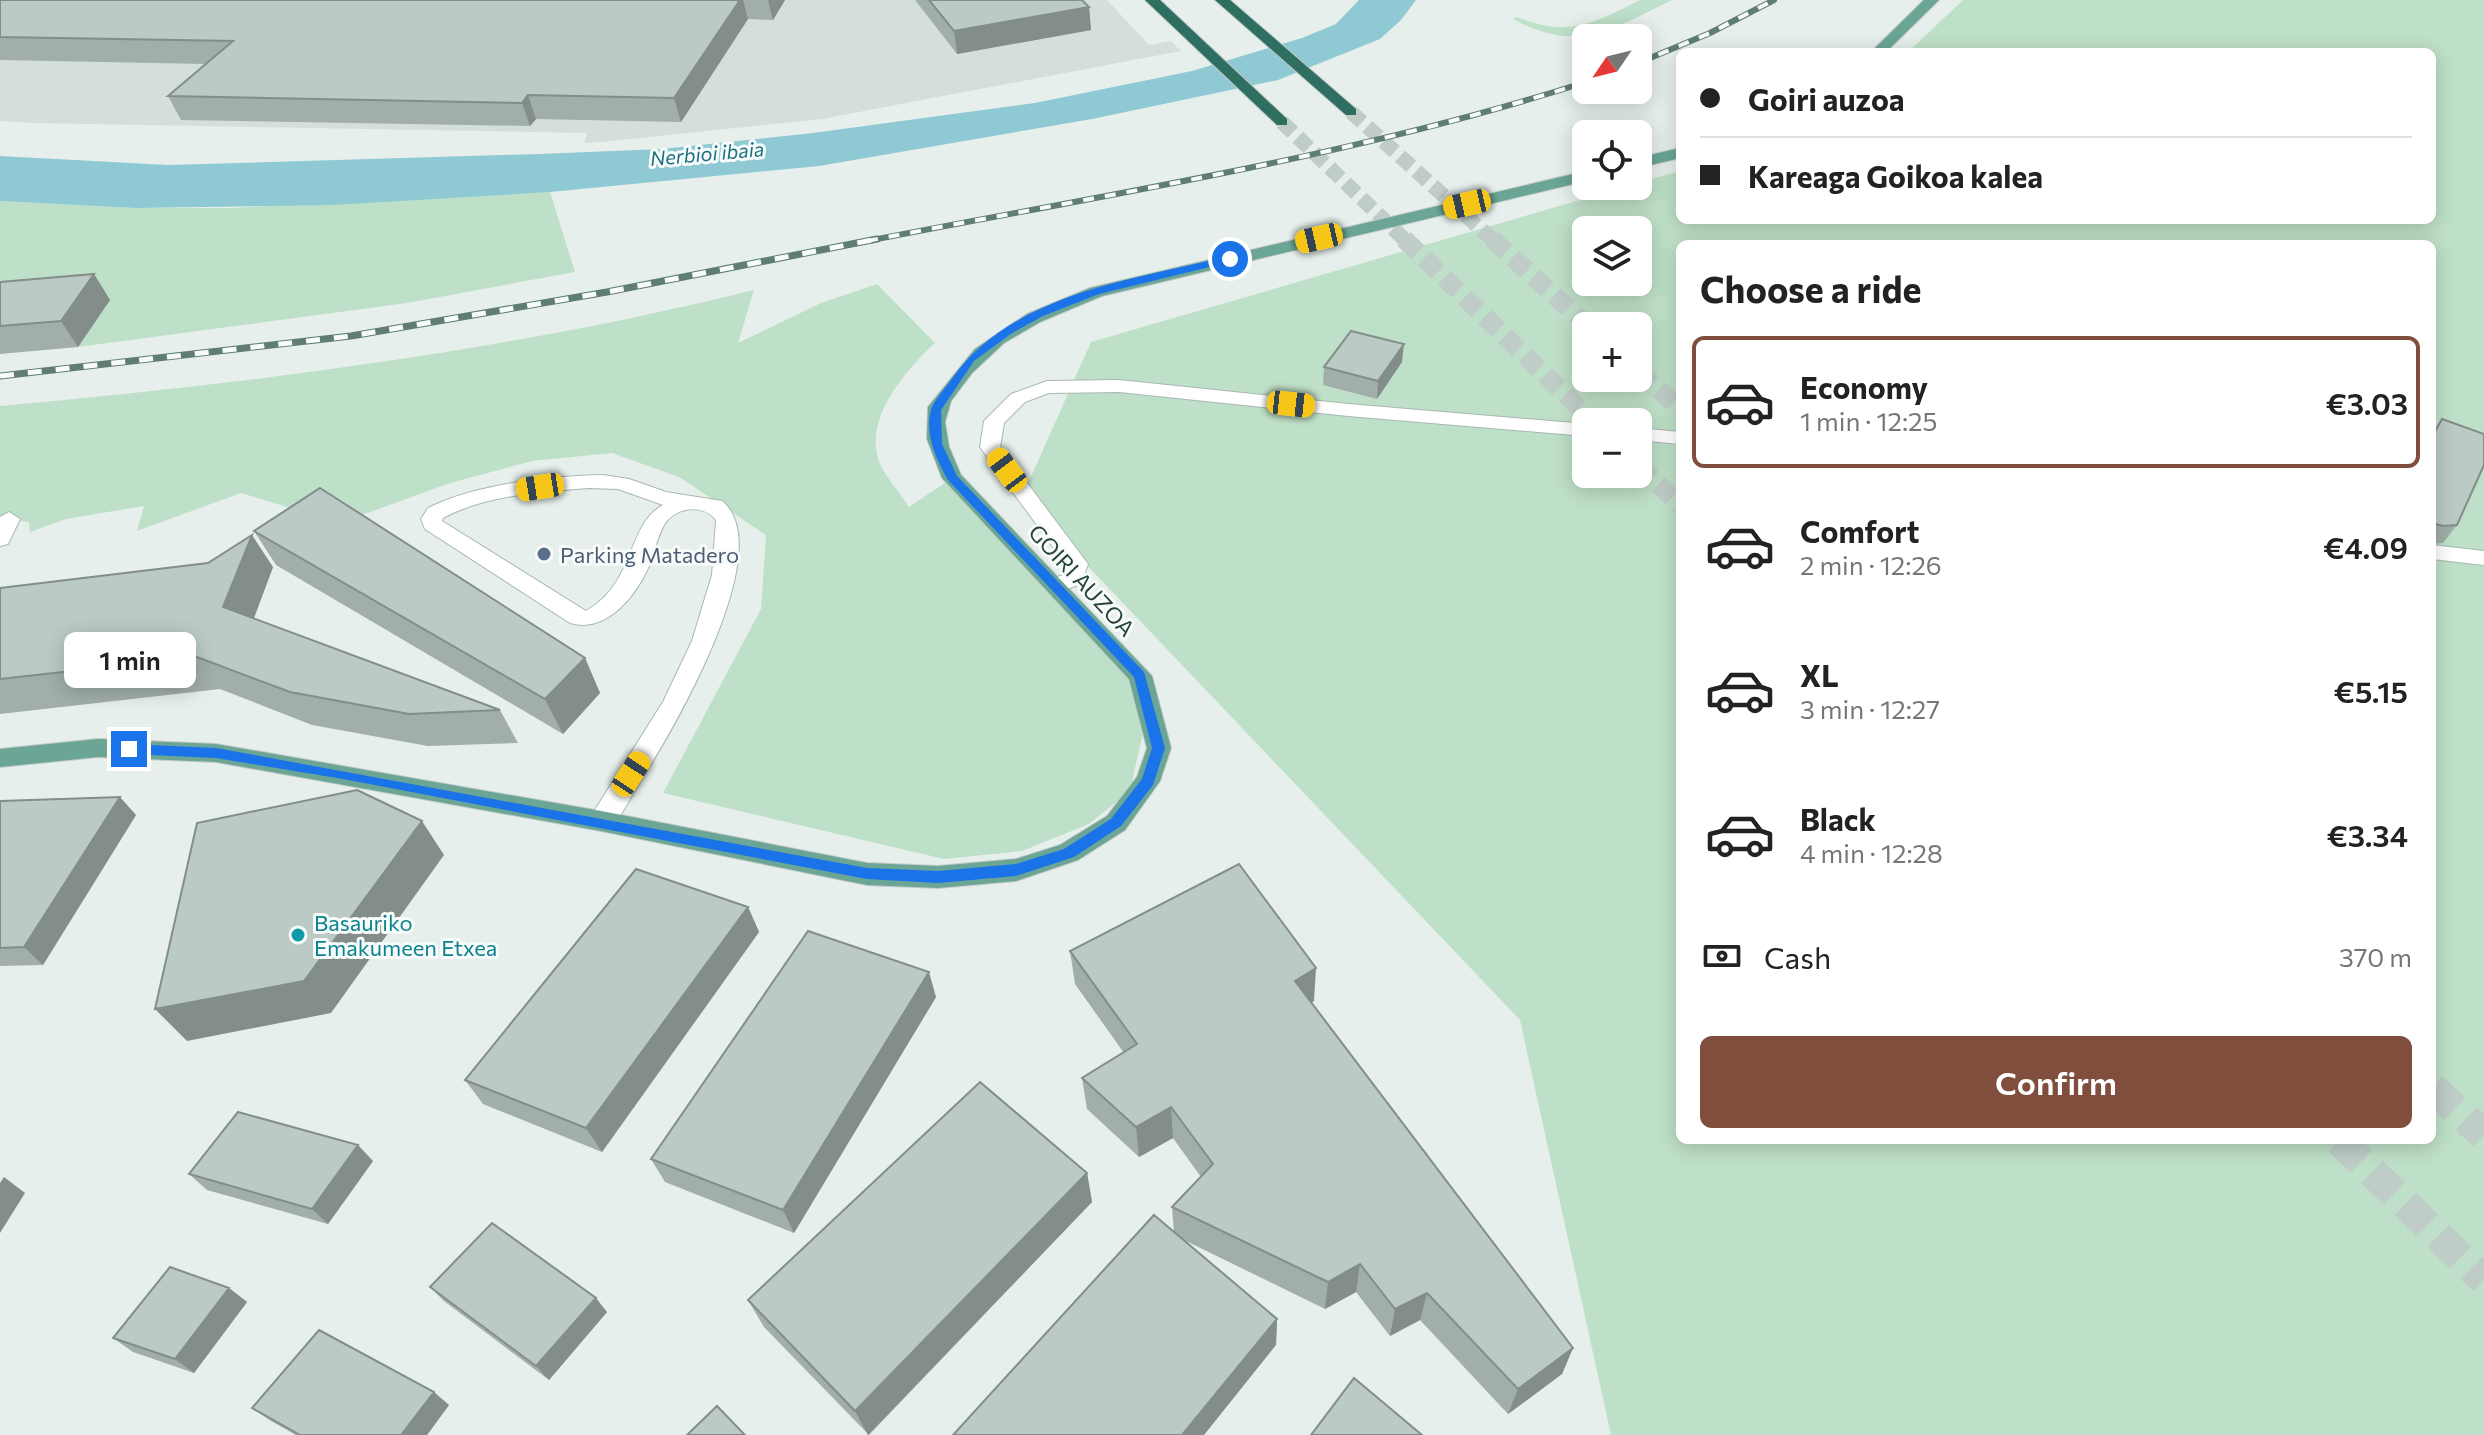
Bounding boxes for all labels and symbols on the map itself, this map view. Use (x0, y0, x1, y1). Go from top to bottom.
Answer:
north arrow (1572, 24, 1652, 104)
water label: Nerbioi ibaia (649, 136, 765, 170)
car (1441, 187, 1493, 221)
car (1293, 221, 1345, 255)
route start (1212, 241, 1248, 277)
car (1266, 390, 1316, 418)
car (983, 444, 1031, 496)
car (514, 471, 566, 503)
street label: GOIRI AUZOA (1023, 519, 1141, 641)
place label: Parking Matadero (560, 541, 739, 568)
marker: Parking Matadero (535, 545, 553, 563)
callout: 1 min (63, 633, 195, 689)
route end (111, 731, 147, 767)
car (608, 747, 654, 801)
place label: Basauriko Emakumeen Etxea (314, 909, 497, 961)
marker: Basauriko Emakumeen Etxea (289, 926, 307, 944)

